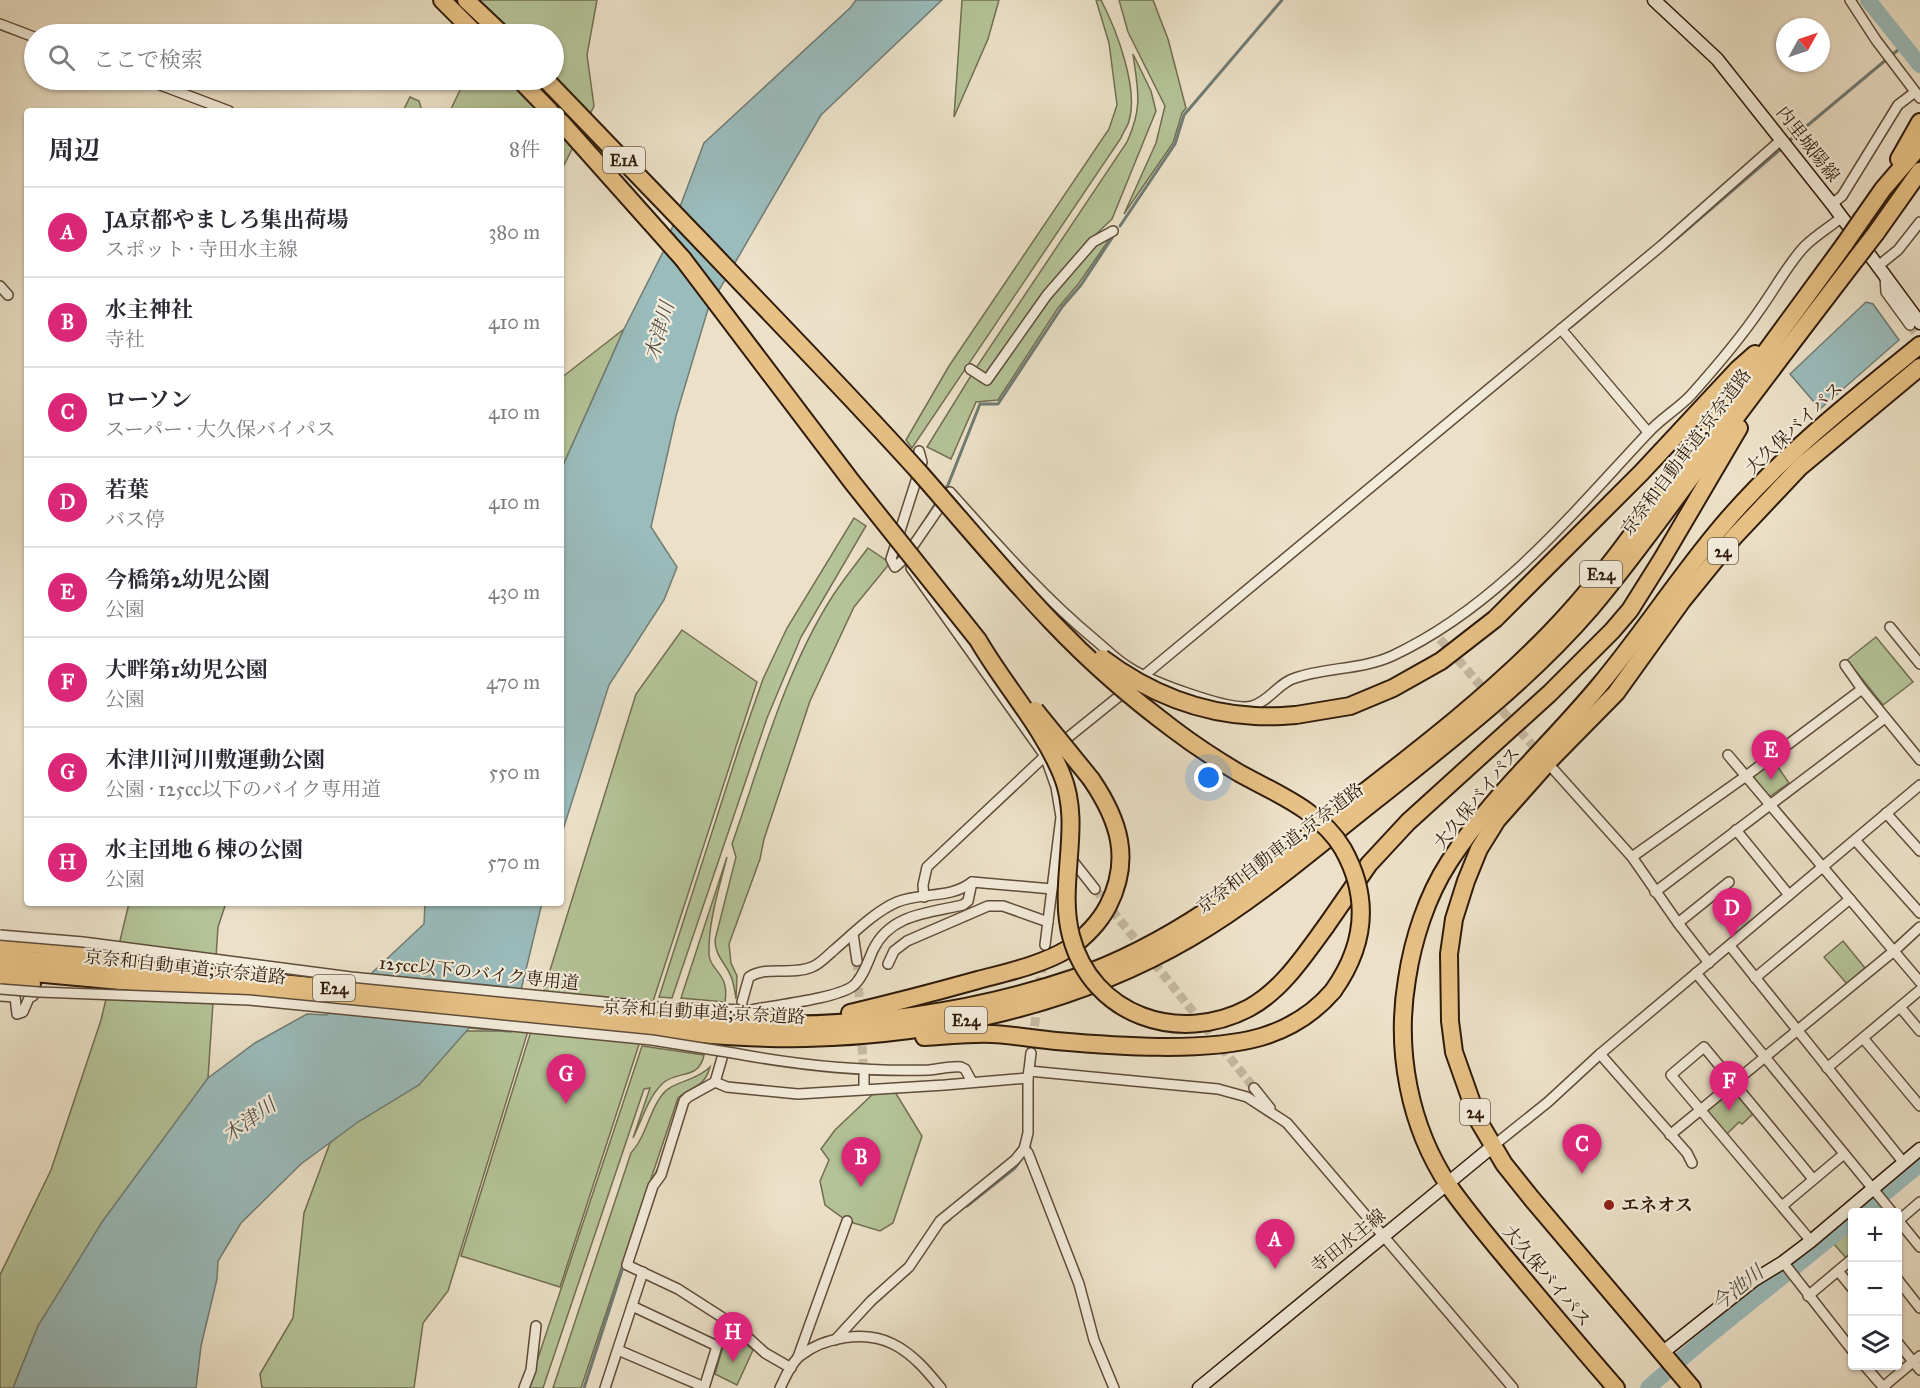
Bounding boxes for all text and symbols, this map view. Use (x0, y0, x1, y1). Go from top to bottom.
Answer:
north arrow (1776, 18, 1830, 72)
search box (24, 24, 564, 90)
icon: search (45, 41, 78, 74)
text: ここで検索 (93, 46, 203, 73)
street label: 内里城陽線 (1772, 102, 1844, 186)
text: 周辺 (48, 134, 100, 166)
text: 8件 (509, 137, 540, 161)
road number: E1A (603, 147, 645, 173)
text: JA京都やましろ集出荷場 (105, 206, 349, 233)
text: A (61, 220, 74, 244)
text: 380 m (489, 220, 540, 244)
text: スポット · 寺田水主線 (105, 237, 298, 261)
text: 水主神社 (105, 296, 193, 323)
water label: 木津川 (639, 297, 679, 363)
text: B (61, 310, 74, 334)
text: 410 m (488, 310, 540, 334)
text: 寺社 (105, 327, 145, 351)
street label: 京奈和自動車道;京奈道路 (1616, 364, 1756, 540)
street label: 大久保バイパス (1741, 377, 1847, 479)
text: ローソン (105, 386, 192, 413)
text: C (61, 400, 74, 424)
text: 410 m (488, 400, 540, 424)
text: スーパー · 大久保バイパス (105, 417, 336, 441)
text: 若葉 (105, 476, 149, 503)
text: D (60, 490, 75, 514)
text: 410 m (488, 490, 540, 514)
text: バス停 (105, 507, 165, 531)
road number: 24 (1708, 538, 1738, 564)
road number: E24 (1580, 561, 1622, 587)
text: 今橋第2幼児公園 (105, 566, 270, 593)
text: E (60, 580, 75, 604)
text: 430 m (488, 580, 540, 604)
text: 公園 (105, 597, 145, 621)
text: 大畔第1幼児公園 (105, 656, 268, 683)
text: F (61, 670, 74, 694)
text: 470 m (486, 670, 540, 694)
text: 公園 (105, 687, 145, 711)
pin: E (1752, 730, 1790, 780)
street label: 大久保バイパス (1429, 742, 1525, 854)
text: 木津川河川敷運動公園 (105, 746, 325, 773)
text: G (60, 760, 75, 784)
text: 550 m (489, 760, 540, 784)
your location (1194, 763, 1223, 792)
text: 公園 · 125cc以下のバイク専用道 (105, 777, 381, 801)
street label: 京奈和自動車道;京奈道路 (1192, 778, 1368, 918)
text: 水主団地６棟の公園 (105, 836, 303, 863)
text: H (59, 850, 76, 874)
text: 570 m (487, 850, 540, 874)
text: 公園 (105, 867, 145, 891)
pin: D (1712, 888, 1752, 938)
street label: 京奈和自動車道;京奈道路 (83, 945, 287, 989)
street label: 125cc以下のバイク専用道 (378, 952, 580, 994)
road number: E24 (313, 975, 355, 1001)
street label: 京奈和自動車道;京奈道路 (602, 996, 806, 1028)
road number: E24 (945, 1007, 987, 1033)
pin: G (546, 1054, 586, 1104)
pin: F (1710, 1062, 1748, 1111)
water label: 木津川 (218, 1091, 282, 1147)
road number: 24 (1460, 1099, 1490, 1125)
pin: C (1562, 1124, 1602, 1174)
pin: B (842, 1138, 880, 1187)
place label: エネオス (1621, 1194, 1693, 1216)
marker: エネオス (1602, 1198, 1616, 1212)
street label: 寺田水主線 (1306, 1204, 1390, 1278)
map controls (1848, 1208, 1902, 1370)
button: + (1848, 1208, 1902, 1262)
pin: A (1256, 1220, 1294, 1269)
street label: 大久保バイパス (1498, 1221, 1596, 1331)
water label: 今池川 (1706, 1259, 1769, 1316)
button: − (1848, 1262, 1902, 1316)
pin: H (714, 1312, 752, 1362)
button: layers (1848, 1316, 1902, 1370)

